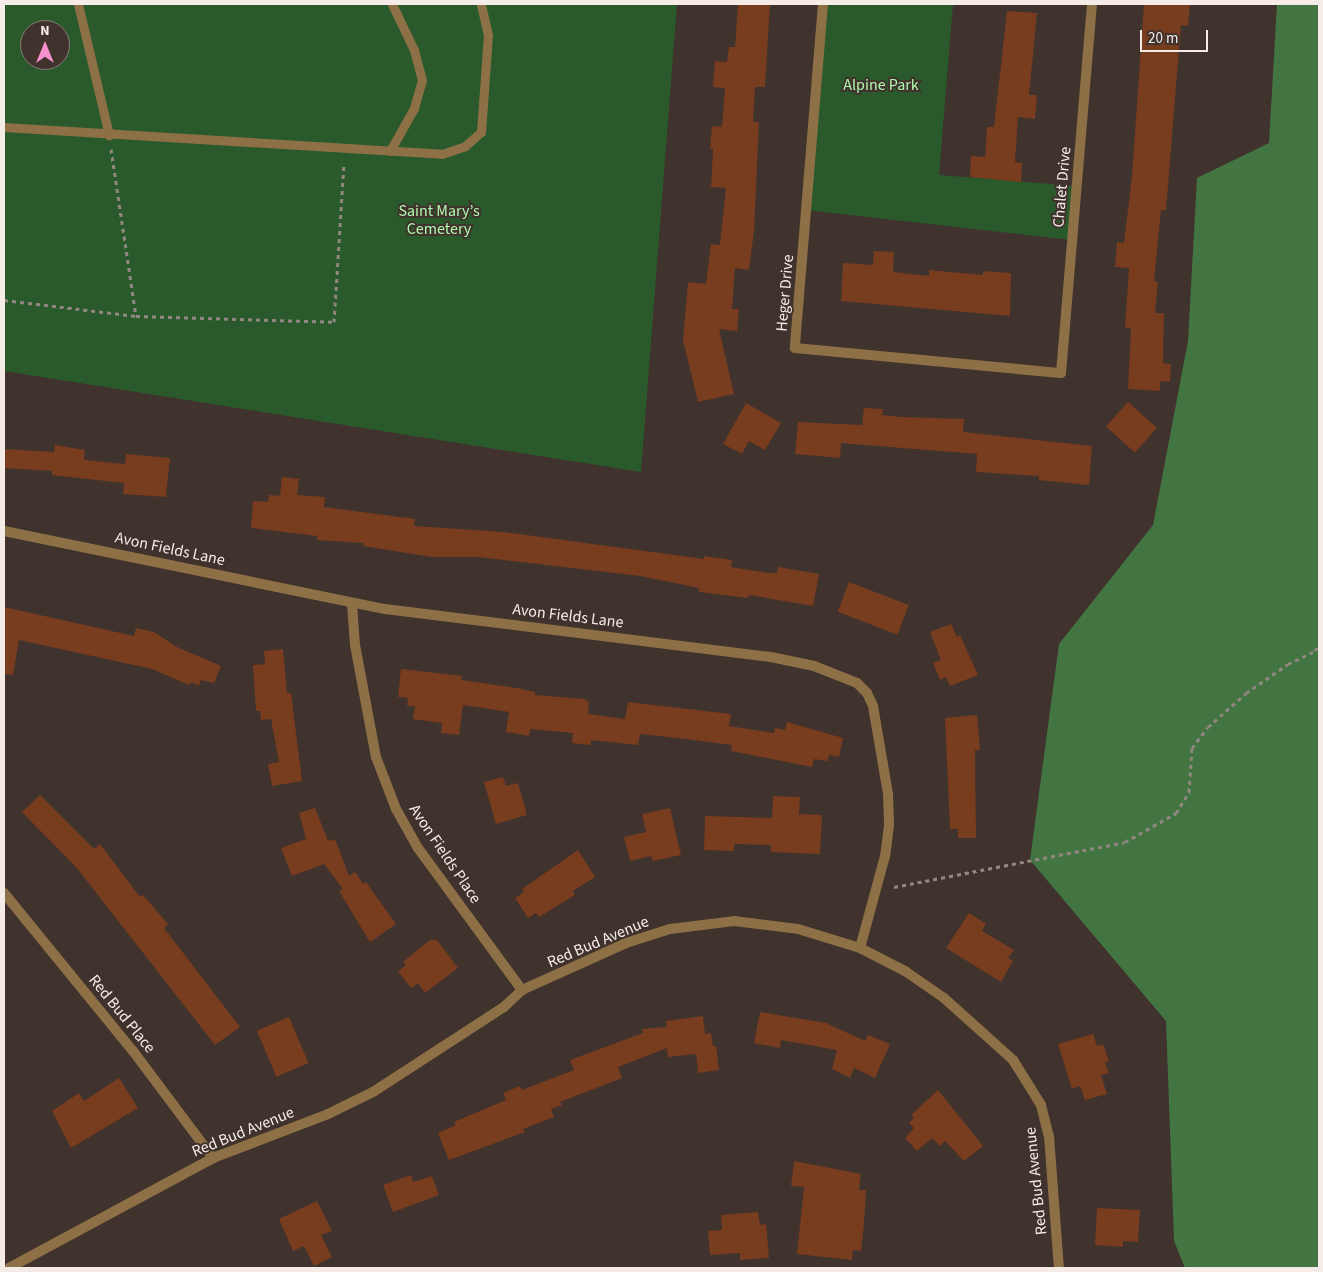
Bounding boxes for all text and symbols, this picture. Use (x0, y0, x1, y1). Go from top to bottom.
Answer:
north arrow (20, 20, 70, 70)
scale bar (1143, 20, 1210, 52)
text: N (40, 21, 50, 41)
text: 20 m (1148, 28, 1178, 49)
park label: Alpine Park (843, 75, 919, 95)
street label: Chalet Drive (1049, 146, 1075, 228)
park label: Saint Mary’s Cemetery (398, 201, 480, 239)
street label: Heger Drive (772, 254, 798, 332)
street label: Avon Fields Lane (113, 528, 227, 570)
street label: Avon Fields Lane (511, 600, 625, 632)
street label: Avon Fields Place (405, 801, 485, 907)
street label: Red Bud Avenue (544, 912, 652, 972)
street label: Red Bud Place (85, 971, 159, 1057)
street label: Red Bud Avenue (189, 1103, 297, 1161)
street label: Red Bud Avenue (1021, 1126, 1051, 1236)

